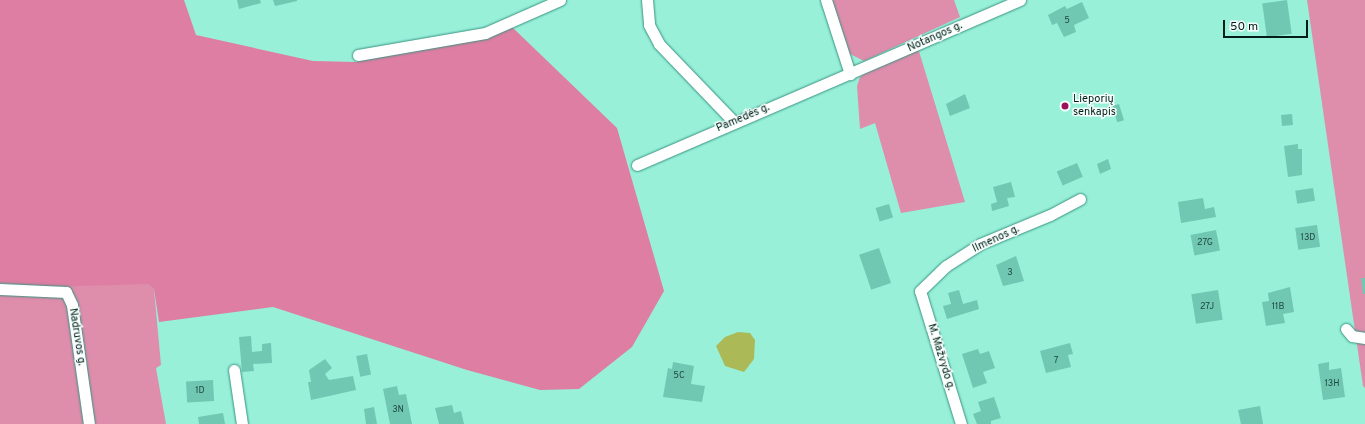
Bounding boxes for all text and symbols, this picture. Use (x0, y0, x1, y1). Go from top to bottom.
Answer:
scale bar (1225, 12, 1310, 38)
house number: 5 (1064, 16, 1070, 26)
street label: Notangos g. (905, 19, 965, 55)
text: 50 m (1230, 19, 1258, 35)
place label: Lieporių senkapis (1073, 93, 1116, 119)
street label: Pamedės g. (714, 101, 772, 135)
marker: Lieporių senkapis (1060, 101, 1070, 111)
street label: Ilmenos g. (970, 222, 1022, 256)
house number: 13D (1301, 233, 1315, 243)
house number: 27G (1197, 238, 1213, 248)
house number: 3 (1007, 268, 1013, 278)
house number: 27J (1200, 302, 1214, 312)
house number: 11B (1272, 302, 1284, 312)
street label: Nadruvos g. (66, 307, 88, 367)
street label: M. Mažvydo g. (925, 322, 957, 392)
house number: 7 (1054, 356, 1058, 366)
house number: 5C (673, 371, 685, 381)
house number: 13H (1324, 379, 1340, 389)
house number: 1D (195, 386, 205, 396)
house number: 3N (392, 405, 404, 415)

